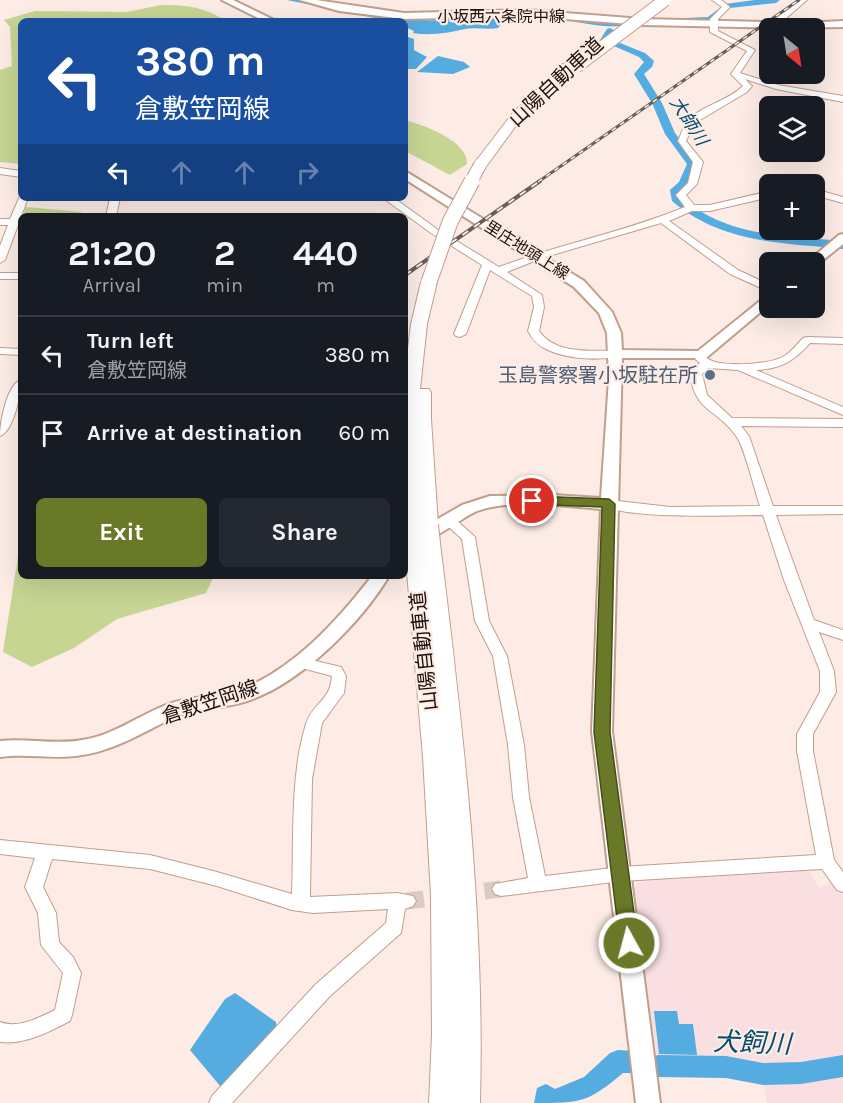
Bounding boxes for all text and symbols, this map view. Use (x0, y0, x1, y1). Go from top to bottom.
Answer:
street label: 小坂西六条院中線 (437, 7, 565, 26)
north arrow (759, 18, 825, 84)
map controls (759, 18, 825, 318)
street label: 山陽自動車道 (504, 33, 608, 131)
text: 380 m (135, 36, 265, 86)
icon: left (36, 42, 114, 120)
water label: 大師川 (665, 92, 714, 151)
text: 倉敷笠岡線 (135, 93, 270, 125)
button: layers (759, 96, 825, 162)
icon: left (102, 156, 135, 189)
icon: ahead (165, 156, 198, 189)
icon: ahead (228, 156, 261, 189)
icon: right (291, 156, 324, 189)
button: + (759, 174, 825, 240)
street label: 里庄地頭上線 (481, 217, 573, 283)
text: 21:20 (68, 232, 157, 274)
text: 2 (214, 232, 236, 274)
text: 440 (293, 232, 358, 274)
button: − (759, 252, 825, 318)
text: Arrival (83, 274, 141, 297)
text: min (206, 274, 243, 297)
text: m (316, 274, 335, 297)
text: Turn left (87, 328, 174, 354)
icon: left (36, 339, 69, 372)
text: 380 m (325, 342, 390, 368)
text: 倉敷笠岡線 (87, 359, 187, 382)
place label: 玉島警察署小坂駐在所 (498, 364, 698, 387)
marker: 玉島警察署小坂駐在所 (703, 368, 717, 382)
icon: arrive (36, 417, 69, 450)
text: Arrive at destination (87, 420, 302, 446)
text: 60 m (339, 420, 390, 446)
pin (506, 475, 557, 526)
icon: arrive (515, 484, 548, 517)
button: Exit (36, 498, 207, 567)
button: Share (219, 498, 390, 567)
street label: 山陽自動車道 (406, 590, 442, 712)
street label: 倉敷笠岡線 (159, 676, 261, 728)
position arrow (597, 911, 661, 975)
water label: 犬飼川 (712, 1026, 795, 1060)

